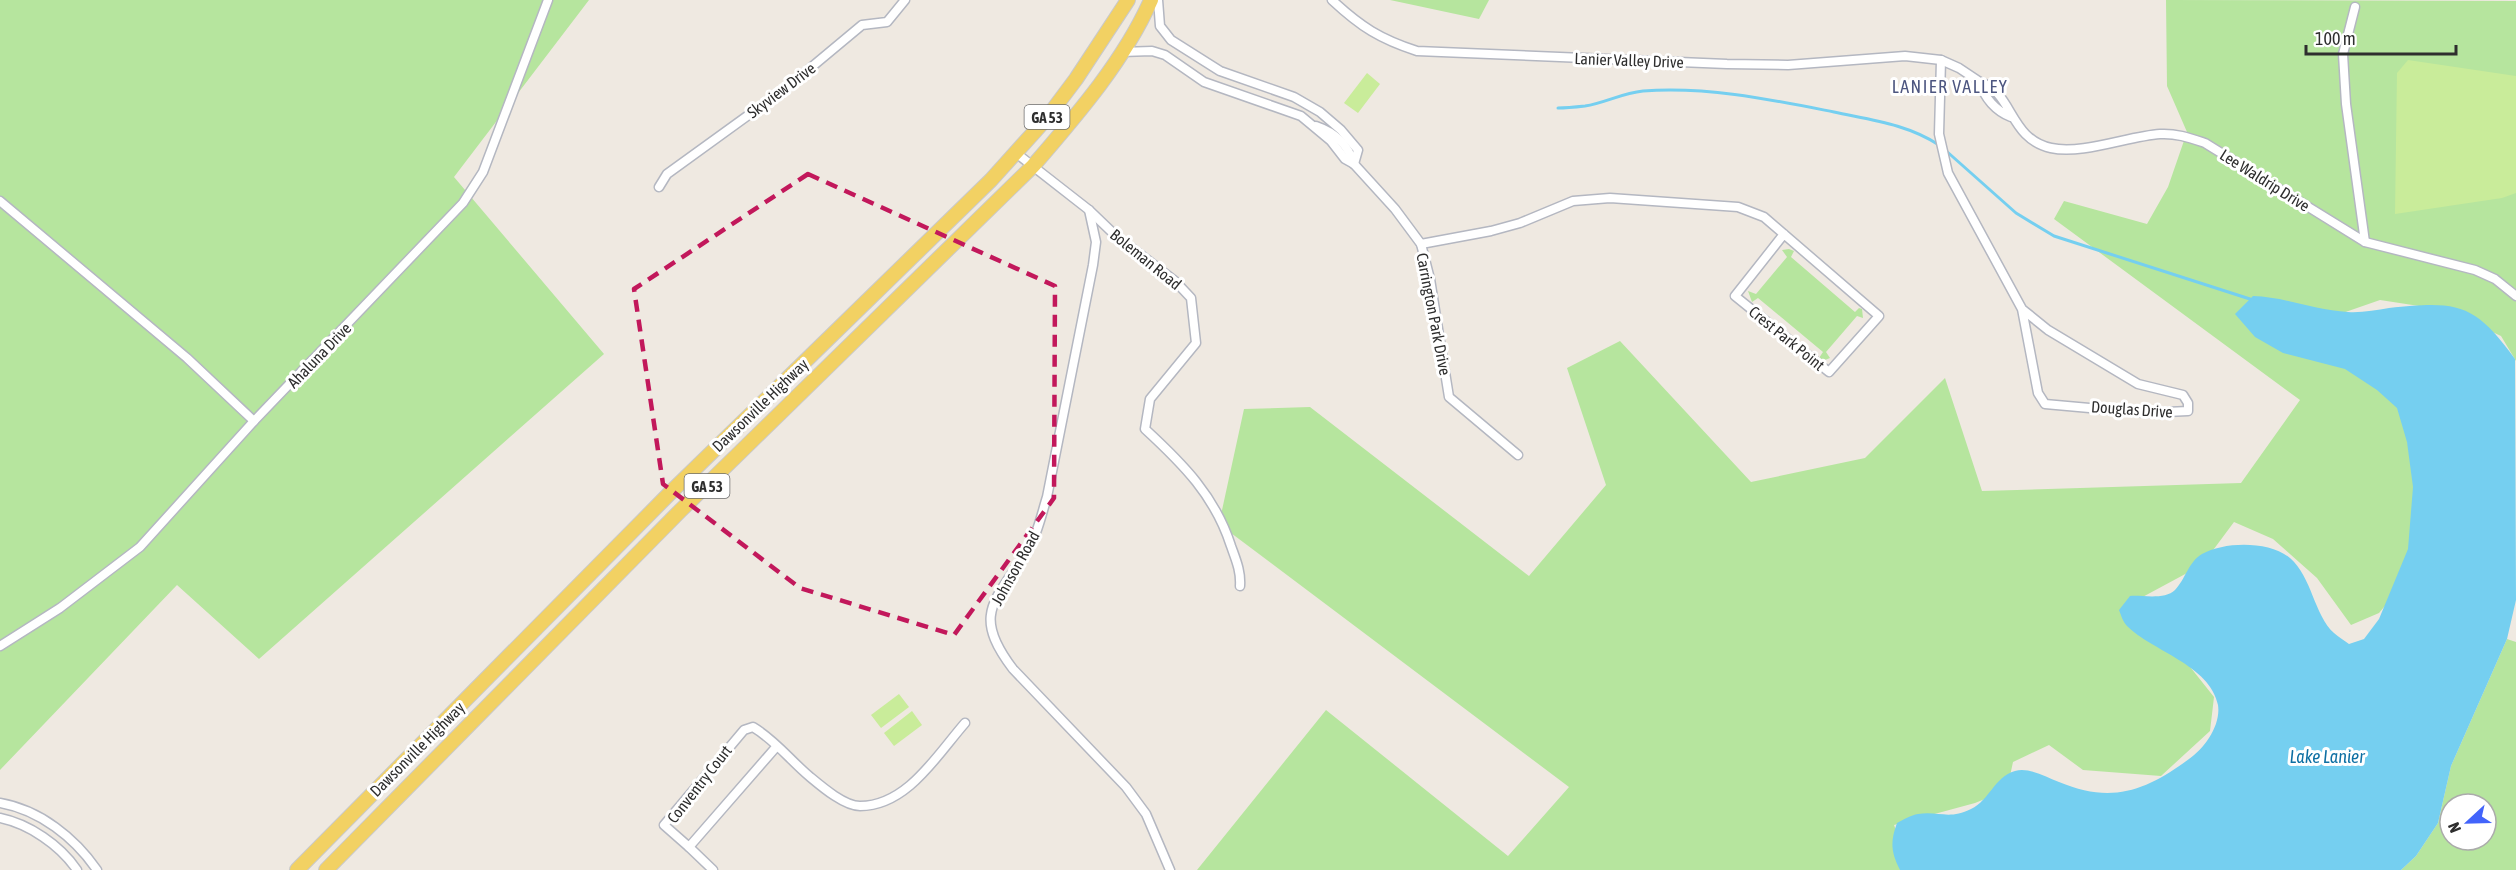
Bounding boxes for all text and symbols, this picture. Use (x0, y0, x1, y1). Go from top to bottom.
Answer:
scale bar (2306, 18, 2456, 56)
text: 100 m (2315, 28, 2356, 49)
street label: Lanier Valley Drive (1574, 49, 1684, 72)
street label: Skyview Drive (743, 59, 819, 122)
district label: LANIER VALLEY (1892, 76, 2008, 97)
road number: GA 53 (1024, 105, 1070, 129)
street label: Lee Waldrip Drive (2216, 145, 2313, 216)
street label: Boleman Road (1107, 225, 1185, 293)
street label: Carrington Park Drive (1412, 251, 1455, 377)
street label: Crest Park Point (1746, 302, 1829, 374)
street label: Ahaluna Drive (284, 319, 354, 391)
street label: Dawsonville Highway (708, 354, 813, 456)
street label: Douglas Drive (2091, 397, 2173, 422)
road number: GA 53 (684, 474, 730, 498)
street label: Johnson Road (987, 528, 1043, 608)
street label: Dawsonville Highway (366, 698, 469, 801)
street label: Conventry Court (663, 741, 736, 827)
water label: Lake Lanier (2289, 746, 2365, 767)
north arrow (2438, 792, 2498, 852)
text: N (2444, 820, 2464, 835)

